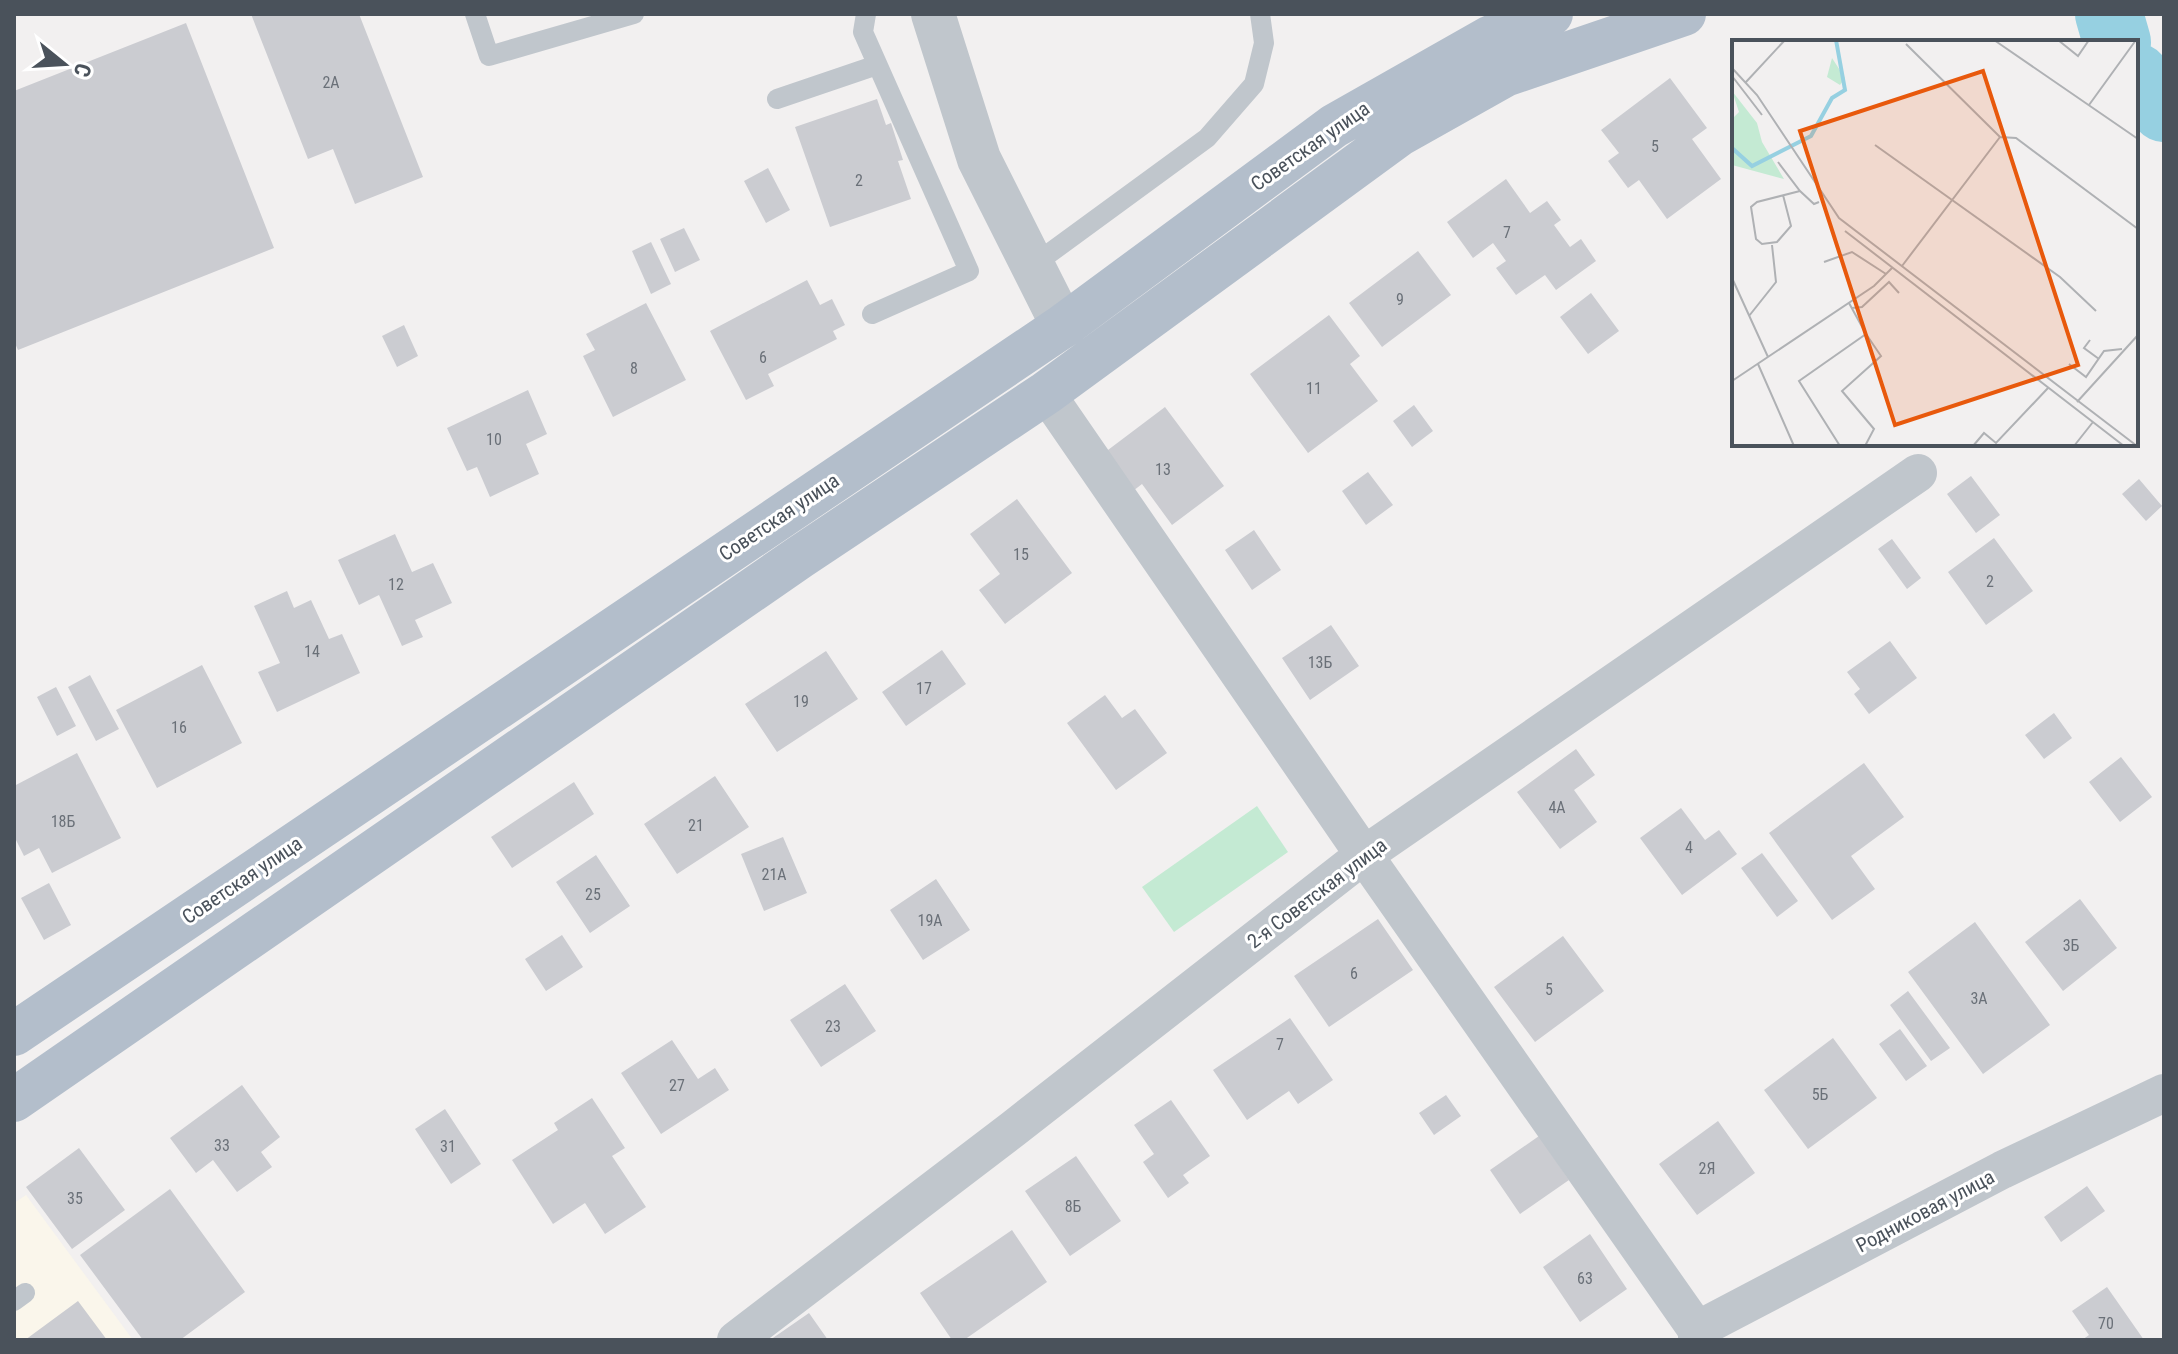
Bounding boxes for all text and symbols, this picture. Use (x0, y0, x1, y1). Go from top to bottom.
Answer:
north arrow (24, 24, 104, 104)
inset map (1732, 40, 2138, 446)
text: С (69, 60, 96, 80)
house number: 2А (322, 73, 340, 92)
street label: Советская улица (1246, 96, 1374, 196)
house number: 5 (1651, 137, 1659, 156)
house number: 2 (855, 171, 863, 190)
house number: 7 (1503, 223, 1511, 242)
house number: 9 (1396, 290, 1404, 309)
house number: 6 (759, 348, 767, 367)
house number: 8 (630, 359, 638, 378)
house number: 11 (1306, 379, 1322, 398)
house number: 10 (486, 430, 502, 449)
house number: 13 (1155, 460, 1171, 479)
street label: Советская улица (714, 468, 844, 566)
house number: 15 (1013, 545, 1029, 564)
house number: 2 (1986, 572, 1994, 591)
house number: 12 (388, 575, 404, 594)
house number: 14 (304, 642, 320, 661)
house number: 13Б (1308, 653, 1333, 672)
house number: 17 (916, 679, 932, 698)
house number: 19 (793, 692, 809, 711)
house number: 16 (171, 718, 187, 737)
house number: 4А (1548, 798, 1566, 817)
house number: 18Б (51, 812, 76, 831)
house number: 21 (688, 816, 704, 835)
street label: Советская улица (177, 831, 307, 929)
street label: 2-я Советская улица (1242, 833, 1392, 953)
house number: 4 (1685, 838, 1693, 857)
house number: 21А (761, 865, 787, 884)
house number: 25 (585, 885, 601, 904)
house number: 19А (917, 911, 943, 930)
house number: 3Б (2063, 936, 2080, 955)
house number: 6 (1350, 964, 1358, 983)
house number: 5 (1545, 980, 1553, 999)
house number: 3А (1970, 989, 1988, 1008)
house number: 23 (825, 1017, 841, 1036)
house number: 7 (1276, 1035, 1284, 1054)
house number: 27 (669, 1076, 685, 1095)
house number: 5Б (1812, 1085, 1829, 1104)
house number: 33 (214, 1136, 230, 1155)
house number: 31 (440, 1137, 456, 1156)
house number: 2Я (1699, 1159, 1715, 1178)
street label: Родниковая улица (1852, 1164, 1998, 1258)
house number: 35 (67, 1189, 83, 1208)
house number: 8Б (1065, 1197, 1082, 1216)
house number: 63 (1577, 1269, 1593, 1288)
house number: 70 (2098, 1314, 2114, 1333)

